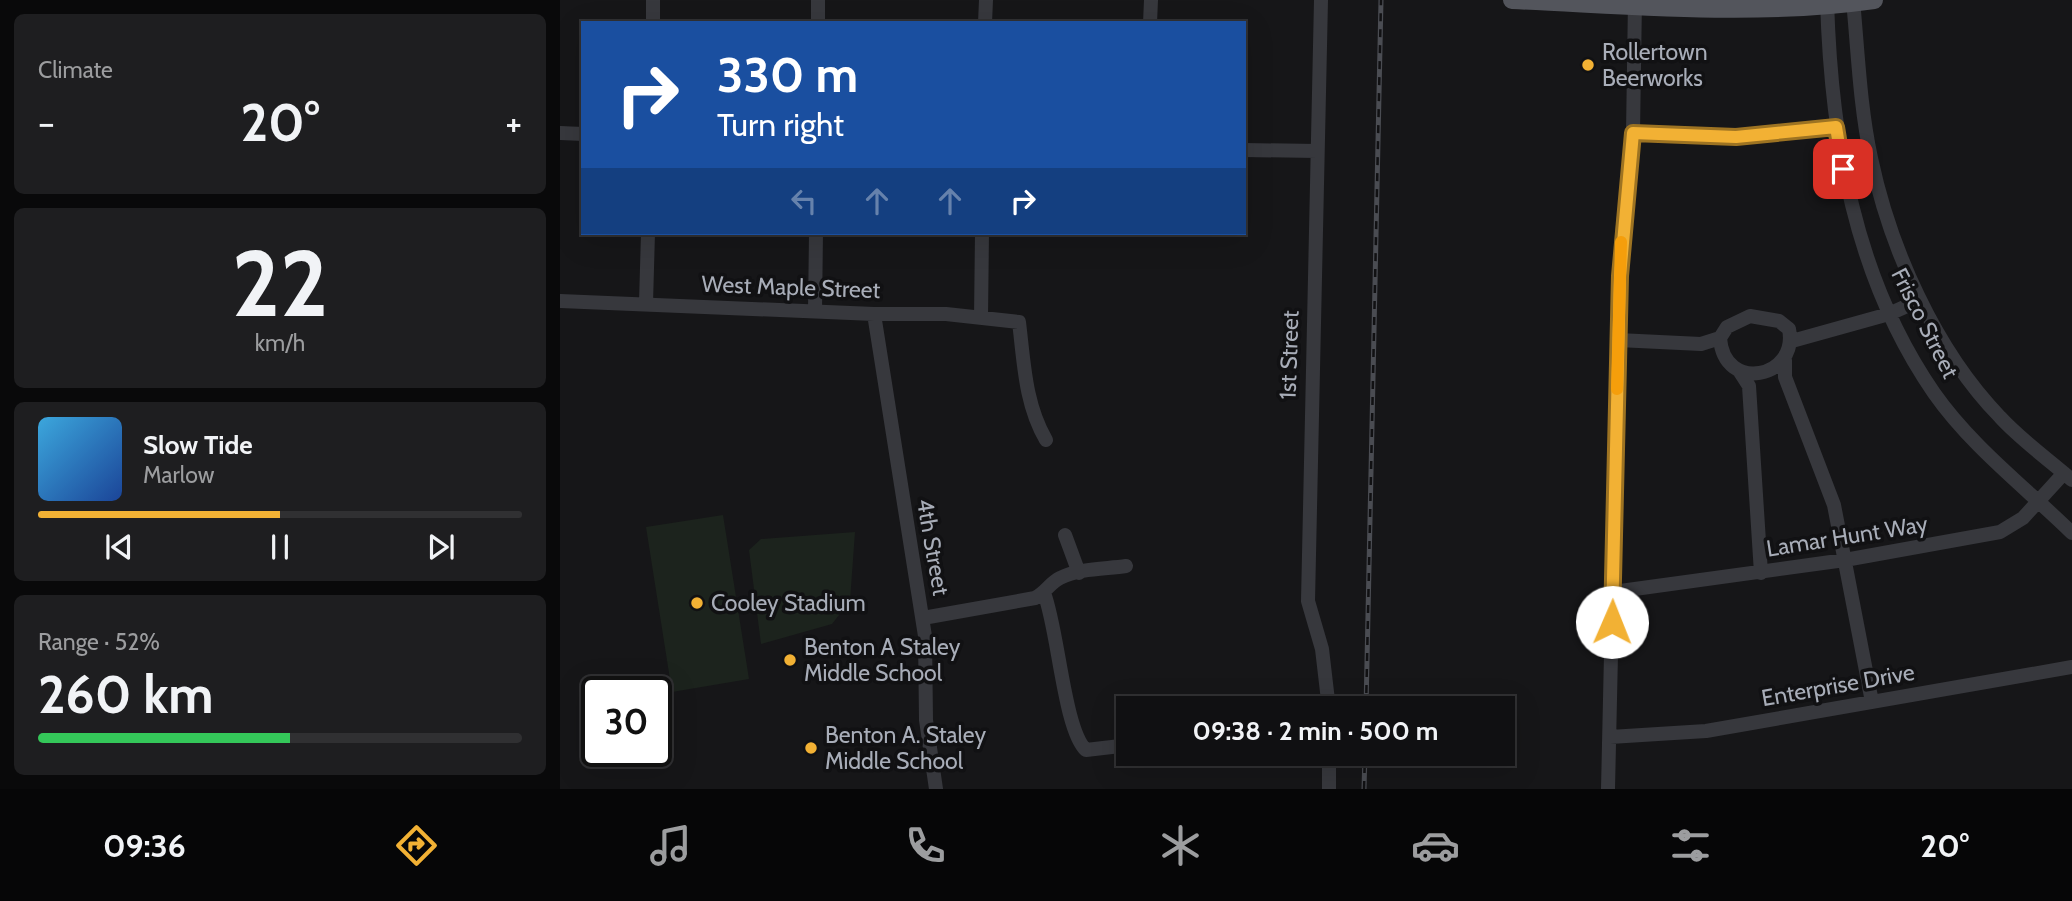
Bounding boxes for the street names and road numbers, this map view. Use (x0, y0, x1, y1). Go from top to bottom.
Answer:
street label: Frisco Street (1885, 263, 1965, 383)
street label: West Maple Street (701, 270, 881, 304)
street label: 1st Street (1273, 310, 1305, 400)
street label: 4th Street (911, 496, 955, 598)
street label: Lamar Hunt Way (1764, 509, 1930, 563)
street label: Enterprise Drive (1759, 658, 1917, 712)

